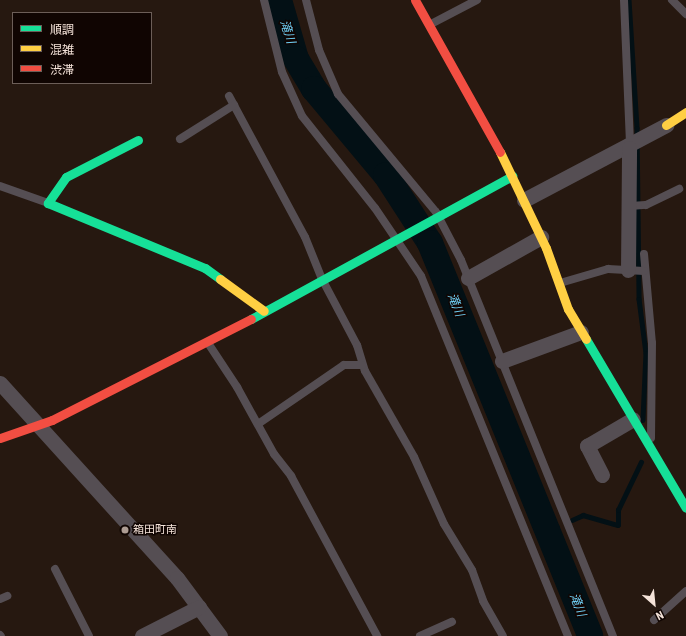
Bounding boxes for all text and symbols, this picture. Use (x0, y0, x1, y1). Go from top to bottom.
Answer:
legend (12, 12, 152, 84)
water label: 滝川 (276, 18, 298, 46)
text: 順調 (50, 23, 74, 37)
text: 混雑 (50, 43, 74, 57)
text: 渋滞 (50, 63, 74, 77)
water label: 滝川 (444, 291, 466, 319)
place label: 箱田町南 (133, 523, 177, 537)
marker: 箱田町南 (120, 525, 130, 535)
north arrow (634, 584, 674, 624)
water label: 滝川 (566, 591, 588, 619)
text: N (654, 608, 666, 622)

